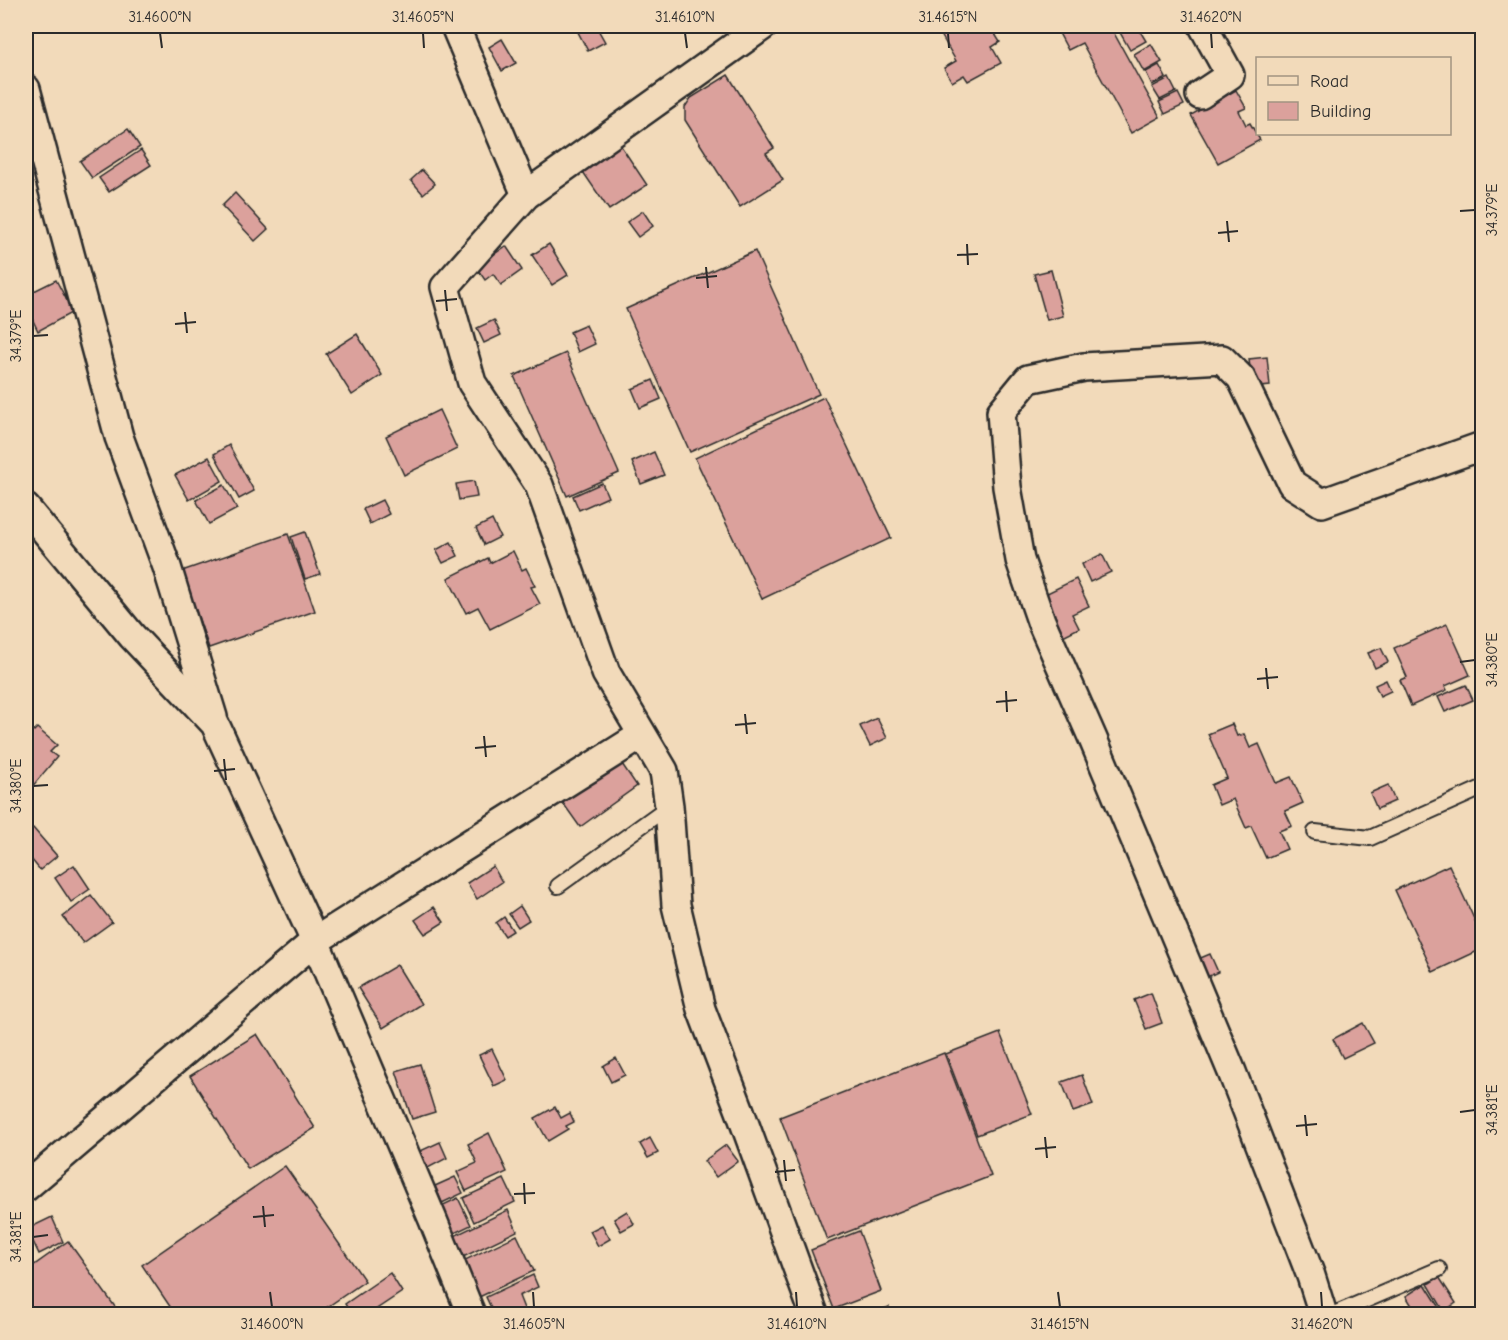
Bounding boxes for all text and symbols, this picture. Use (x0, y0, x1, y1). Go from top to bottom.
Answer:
text: 31.4600°N (128, 8, 192, 26)
text: 31.4605°N (392, 8, 454, 26)
text: 31.4610°N (655, 8, 715, 26)
text: 31.4615°N (919, 8, 977, 26)
text: 31.4620°N (1180, 8, 1242, 26)
legend (1256, 57, 1451, 135)
text: Road (1310, 71, 1349, 92)
text: Building (1310, 101, 1372, 122)
text: 34.379°E (1483, 184, 1501, 236)
text: 34.379°E (7, 310, 25, 362)
text: 34.380°E (1483, 633, 1501, 687)
text: 34.380°E (7, 759, 25, 813)
text: 34.381°E (1483, 1084, 1501, 1136)
text: 34.381°E (7, 1211, 25, 1263)
text: 31.4600°N (240, 1315, 304, 1333)
text: 31.4605°N (503, 1315, 565, 1333)
text: 31.4610°N (767, 1315, 827, 1333)
text: 31.4615°N (1031, 1315, 1089, 1333)
text: 31.4620°N (1291, 1315, 1353, 1333)

